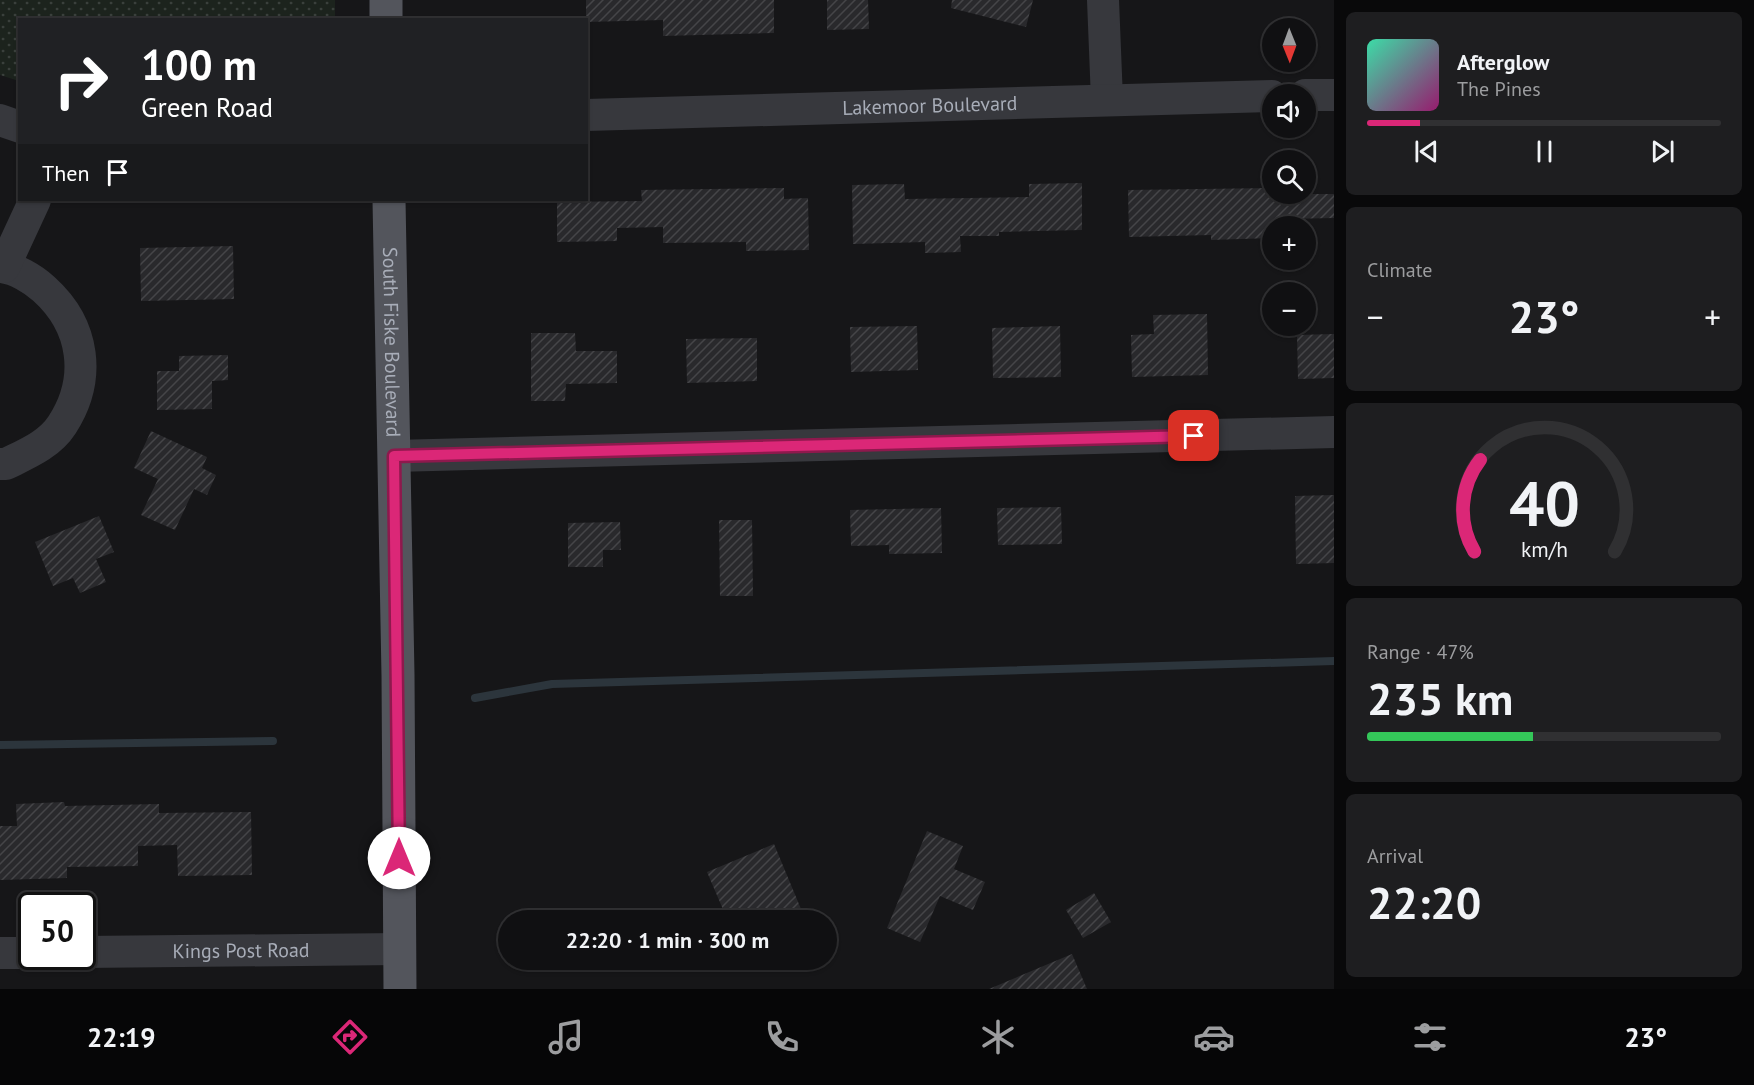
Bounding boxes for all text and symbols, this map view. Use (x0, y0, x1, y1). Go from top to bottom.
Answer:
north arrow (1262, 18, 1316, 72)
map controls (1262, 18, 1316, 336)
text: 100 m (141, 37, 257, 92)
icon: right (42, 42, 120, 120)
text: Afterglow (1457, 48, 1549, 76)
text: The Pines (1457, 76, 1541, 102)
button: sound (1262, 84, 1316, 138)
text: Green Road (141, 90, 273, 124)
street label: Lakemoor Boulevard (842, 90, 1018, 121)
icon: previous (1410, 135, 1443, 168)
icon: pause (1528, 135, 1561, 168)
icon: next (1646, 135, 1679, 168)
button: search (1262, 150, 1316, 204)
icon: arrive (101, 156, 134, 189)
text: Then (42, 159, 89, 187)
button: + (1262, 216, 1316, 270)
street label: South Fiske Boulevard (377, 247, 406, 437)
text: Climate (1367, 257, 1433, 283)
button: − (1262, 282, 1316, 336)
text: 23° (1509, 287, 1579, 345)
text: − (1367, 295, 1384, 338)
text: + (1704, 295, 1721, 338)
pin (1168, 410, 1219, 461)
icon: arrive (1177, 419, 1210, 452)
text: 40 (1509, 462, 1579, 543)
text: km/h (1520, 535, 1567, 563)
text: Range · 47% (1367, 639, 1474, 665)
text: 235 km (1367, 669, 1513, 727)
position arrow (367, 826, 431, 890)
text: Arrival (1367, 843, 1423, 869)
text: 22:20 (1367, 873, 1481, 931)
speed limit sign: 50 (18, 892, 96, 970)
text: 22:20 · 1 min · 300 m (566, 926, 769, 954)
street label: Kings Post Road (172, 937, 310, 964)
icon: directions (329, 1016, 371, 1058)
icon: music (545, 1016, 587, 1058)
icon: phone (761, 1016, 803, 1058)
icon: climate (977, 1016, 1019, 1058)
icon: car (1193, 1016, 1235, 1058)
icon: filters (1409, 1016, 1451, 1058)
text: 22:19 (87, 1020, 155, 1054)
text: 23° (1625, 1020, 1667, 1054)

